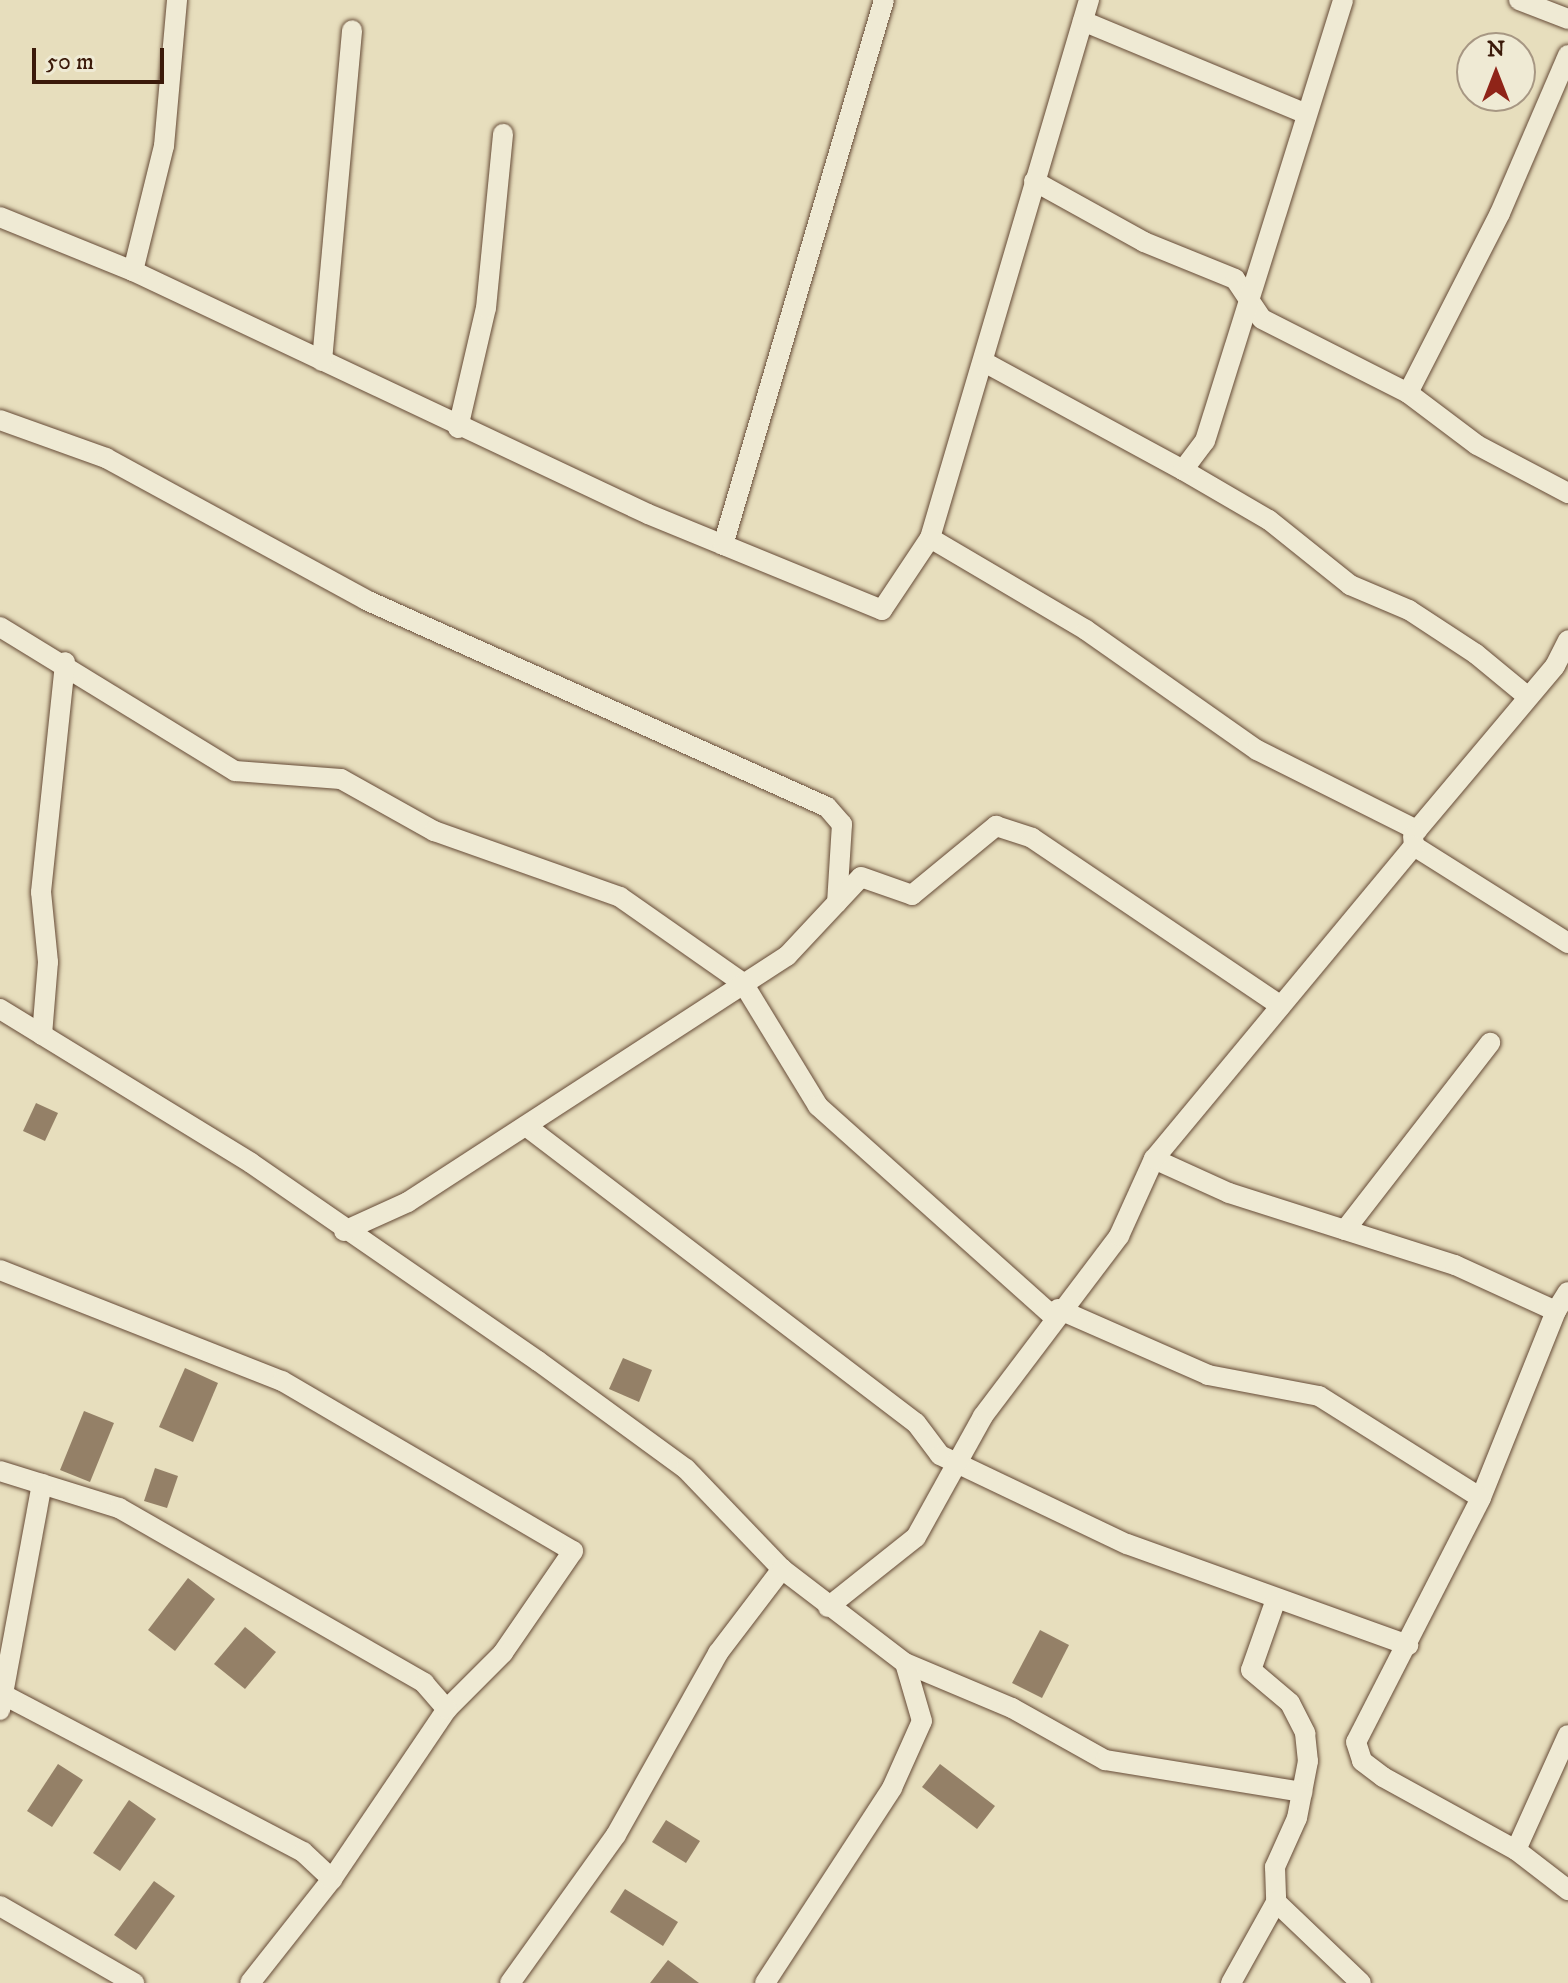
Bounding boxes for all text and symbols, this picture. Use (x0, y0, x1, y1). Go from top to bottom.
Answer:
scale bar (36, 32, 168, 82)
north arrow (1456, 32, 1536, 112)
text: N (1487, 36, 1505, 63)
text: 50 m (46, 47, 94, 77)

